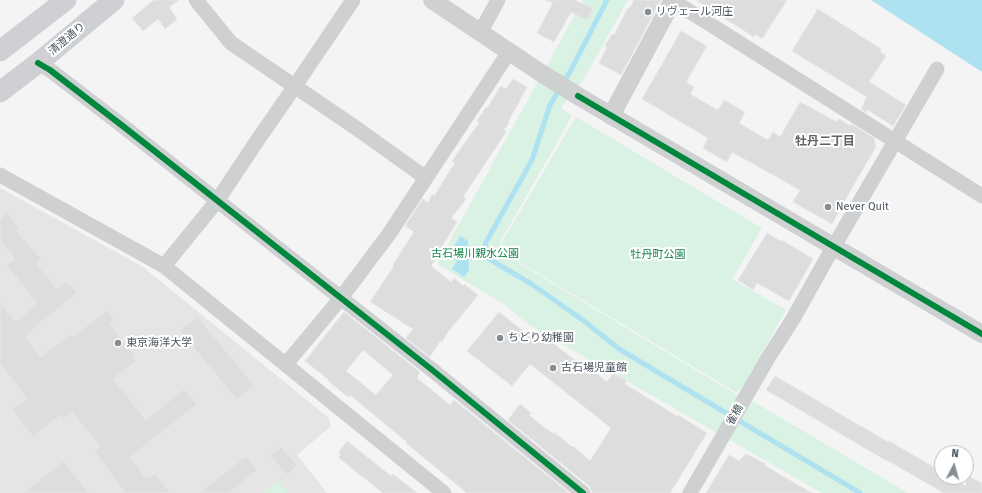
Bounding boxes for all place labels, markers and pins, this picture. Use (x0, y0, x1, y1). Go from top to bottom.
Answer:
place label: リヴェール河庄 (656, 5, 733, 19)
marker: リヴェール河庄 (643, 7, 653, 17)
place label: Never Quit (836, 200, 889, 214)
marker: Never Quit (823, 202, 833, 212)
place label: ちどり幼稚園 (508, 331, 574, 345)
marker: ちどり幼稚園 (495, 333, 505, 343)
place label: 東京海洋大学 (126, 336, 192, 350)
marker: 東京海洋大学 (113, 338, 123, 348)
place label: 古石場児童館 (561, 361, 627, 375)
marker: 古石場児童館 (548, 363, 558, 373)

